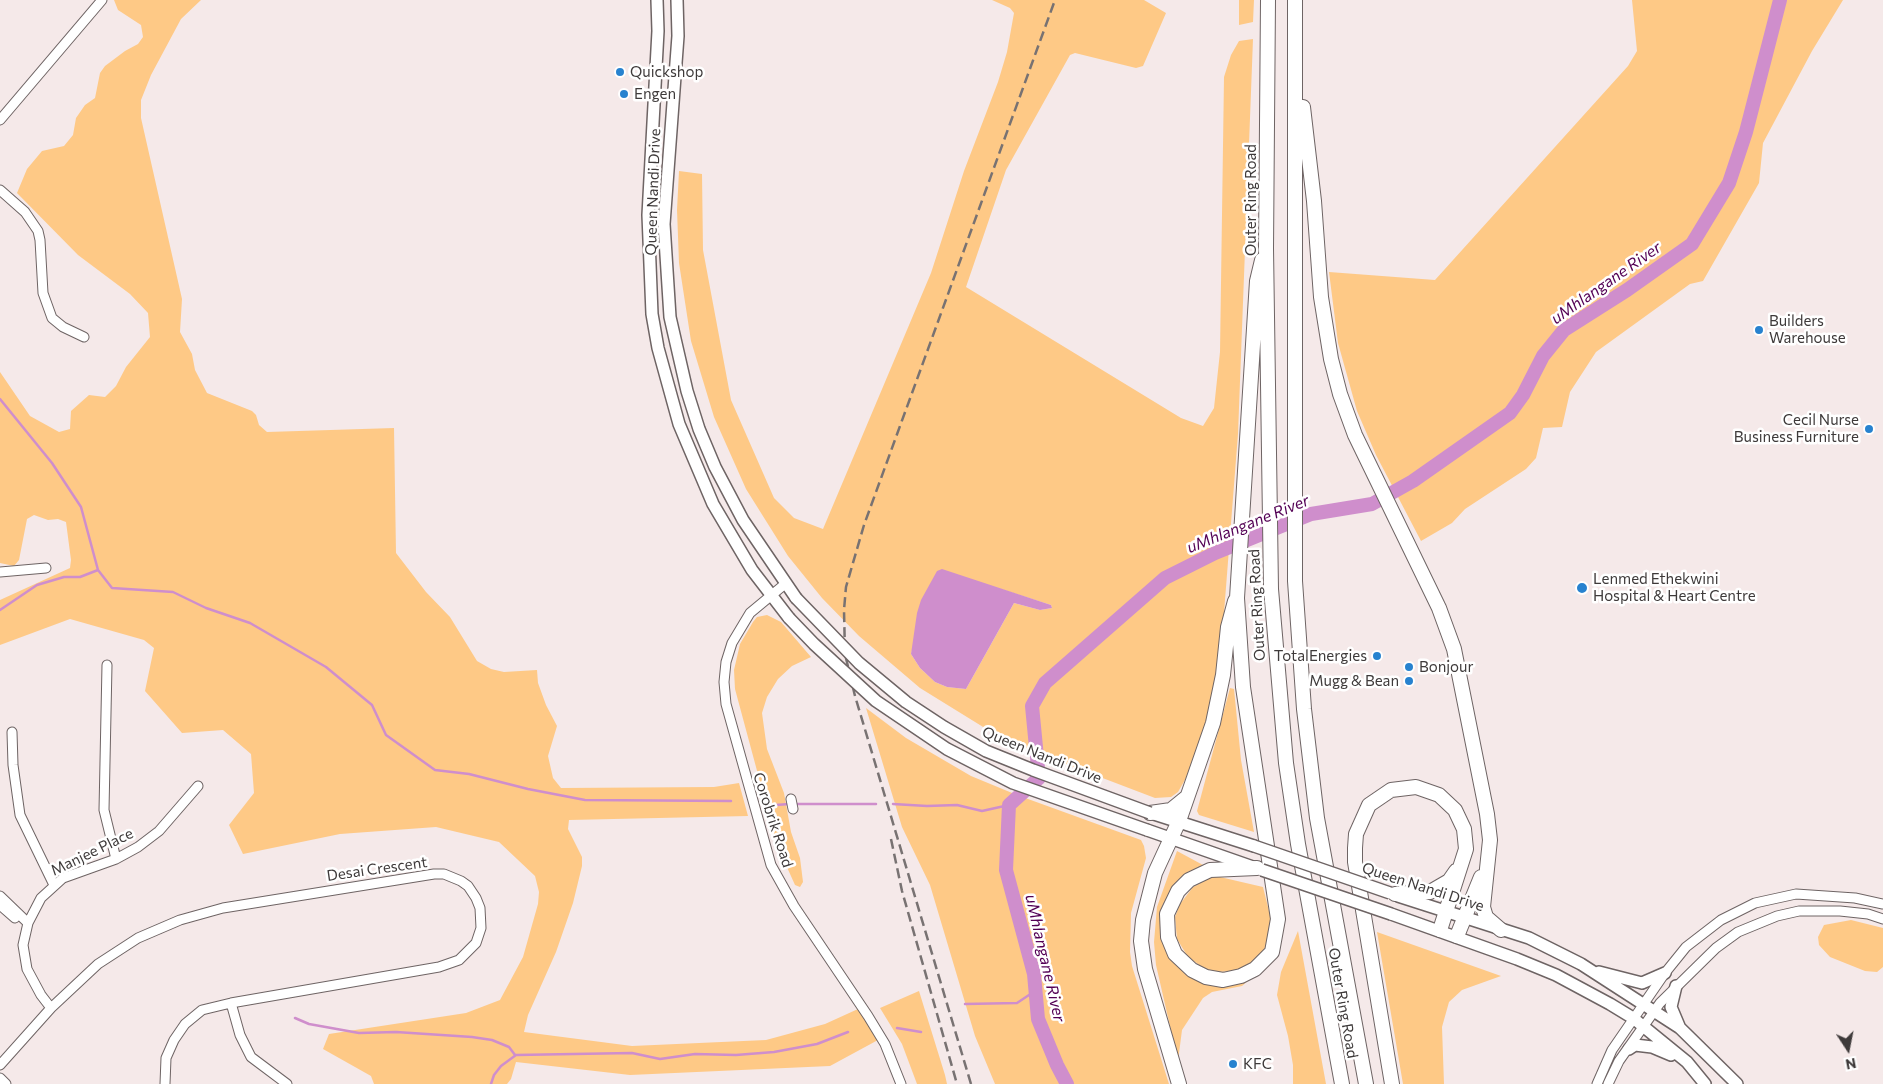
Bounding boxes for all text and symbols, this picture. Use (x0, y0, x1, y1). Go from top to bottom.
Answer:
place label: Quickshop (630, 63, 703, 81)
marker: Quickshop (614, 66, 626, 78)
place label: Engen (634, 85, 676, 103)
marker: Engen (618, 88, 630, 100)
street label: Queen Nandi Drive (642, 128, 664, 256)
street label: Outer Ring Road (1242, 144, 1260, 256)
water label: uMhlangane River (1547, 238, 1665, 328)
place label: Builders Warehouse (1769, 312, 1846, 347)
marker: Builders Warehouse (1753, 324, 1765, 336)
place label: Cecil Nurse Business Furniture (1734, 411, 1859, 446)
marker: Cecil Nurse Business Furniture (1863, 423, 1875, 435)
water label: uMhlangane River (1184, 491, 1312, 557)
street label: Outer Ring Road (1245, 549, 1269, 661)
place label: Lenmed Ethekwini Hospital & Heart Centre (1593, 570, 1756, 605)
marker: Lenmed Ethekwini Hospital & Heart Centre (1575, 581, 1589, 595)
place label: TotalEnergies (1274, 647, 1367, 665)
marker: TotalEnergies (1371, 650, 1383, 662)
place label: Bonjour (1419, 658, 1473, 676)
marker: Bonjour (1403, 661, 1415, 673)
place label: Mugg & Bean (1309, 672, 1399, 690)
marker: Mugg & Bean (1403, 675, 1415, 687)
street label: Queen Nandi Drive (980, 723, 1104, 787)
street label: Corobrik Road (749, 770, 797, 870)
street label: Manjee Place (48, 824, 136, 880)
street label: Desai Crescent (326, 853, 428, 885)
street label: Queen Nandi Drive (1360, 859, 1486, 915)
water label: uMhlangane River (1021, 892, 1069, 1024)
street label: Outer Ring Road (1324, 946, 1362, 1060)
north arrow (1823, 1024, 1873, 1074)
place label: KFC (1243, 1055, 1272, 1073)
text: N (1844, 1055, 1858, 1074)
marker: KFC (1227, 1058, 1239, 1070)

